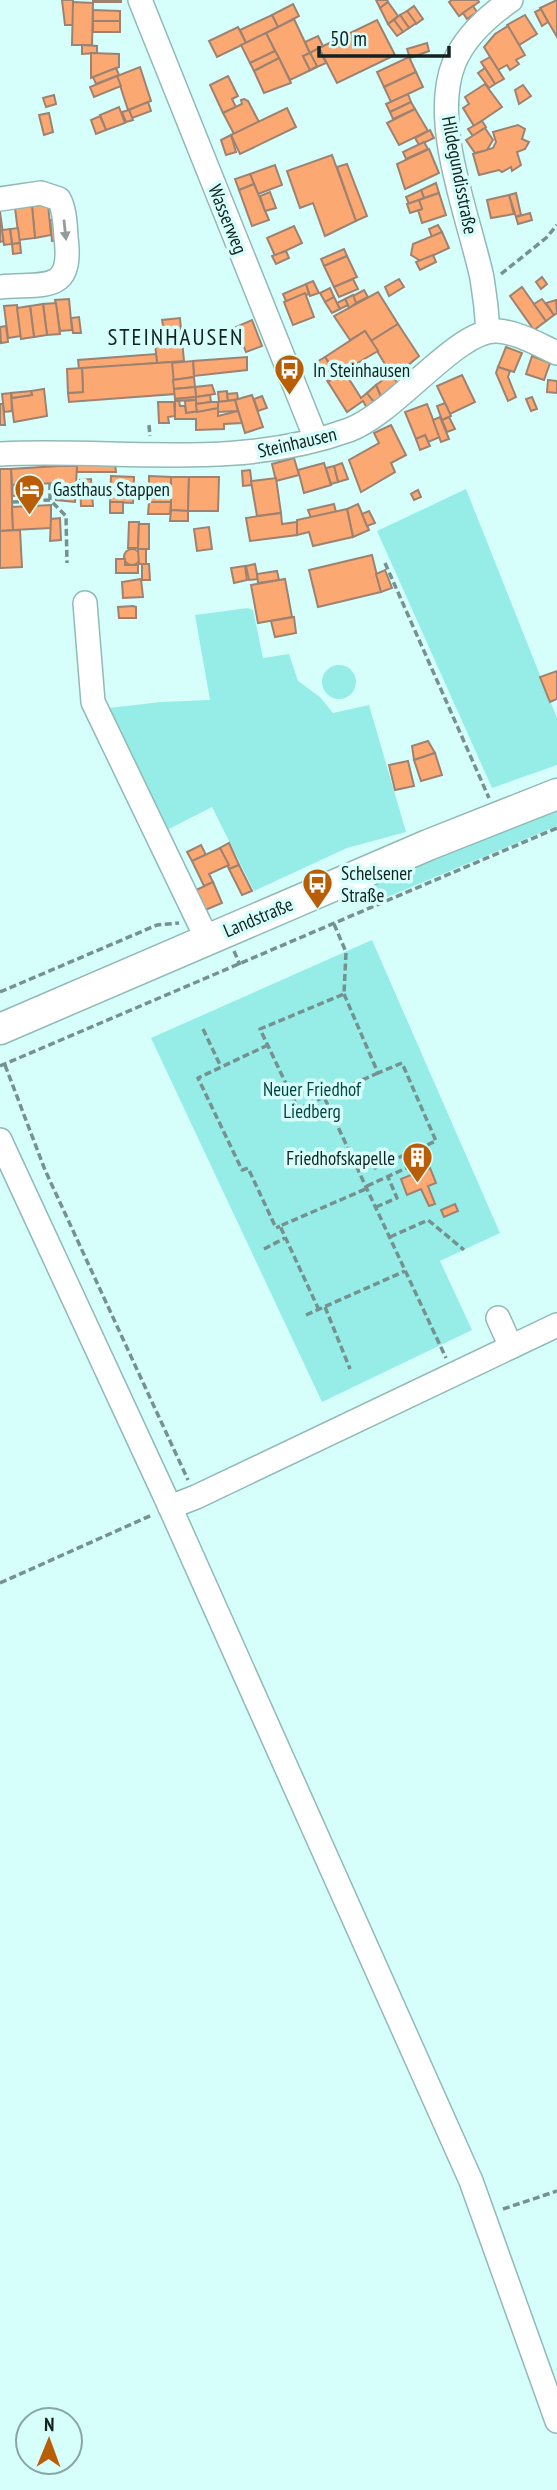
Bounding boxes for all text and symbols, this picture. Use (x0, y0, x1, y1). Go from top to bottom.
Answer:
scale bar (319, 14, 448, 58)
text: 50 m (330, 25, 367, 52)
street label: Hildegundisstraße (437, 114, 483, 236)
street label: Wasserweg (203, 181, 253, 257)
one-way arrow (60, 219, 71, 241)
district label: STEINHAUSEN (107, 322, 245, 351)
bus stop icon: In Steinhausen (273, 353, 307, 397)
place label: In Steinhausen (313, 358, 410, 382)
street label: Steinhausen (255, 421, 339, 463)
hotel icon: Gasthaus Stappen (13, 472, 47, 516)
place label: Gasthaus Stappen (53, 477, 170, 501)
place label: Schelsener Straße (341, 861, 413, 907)
bus stop icon: Schelsener Straße (301, 867, 335, 911)
street label: Landstraße (220, 892, 297, 942)
park label: Neuer Friedhof Liedberg (263, 1077, 362, 1123)
building icon: Friedhofskapelle (401, 1141, 435, 1185)
place label: Friedhofskapelle (286, 1146, 395, 1170)
north arrow (14, 2406, 84, 2476)
text: N (44, 2412, 55, 2436)

